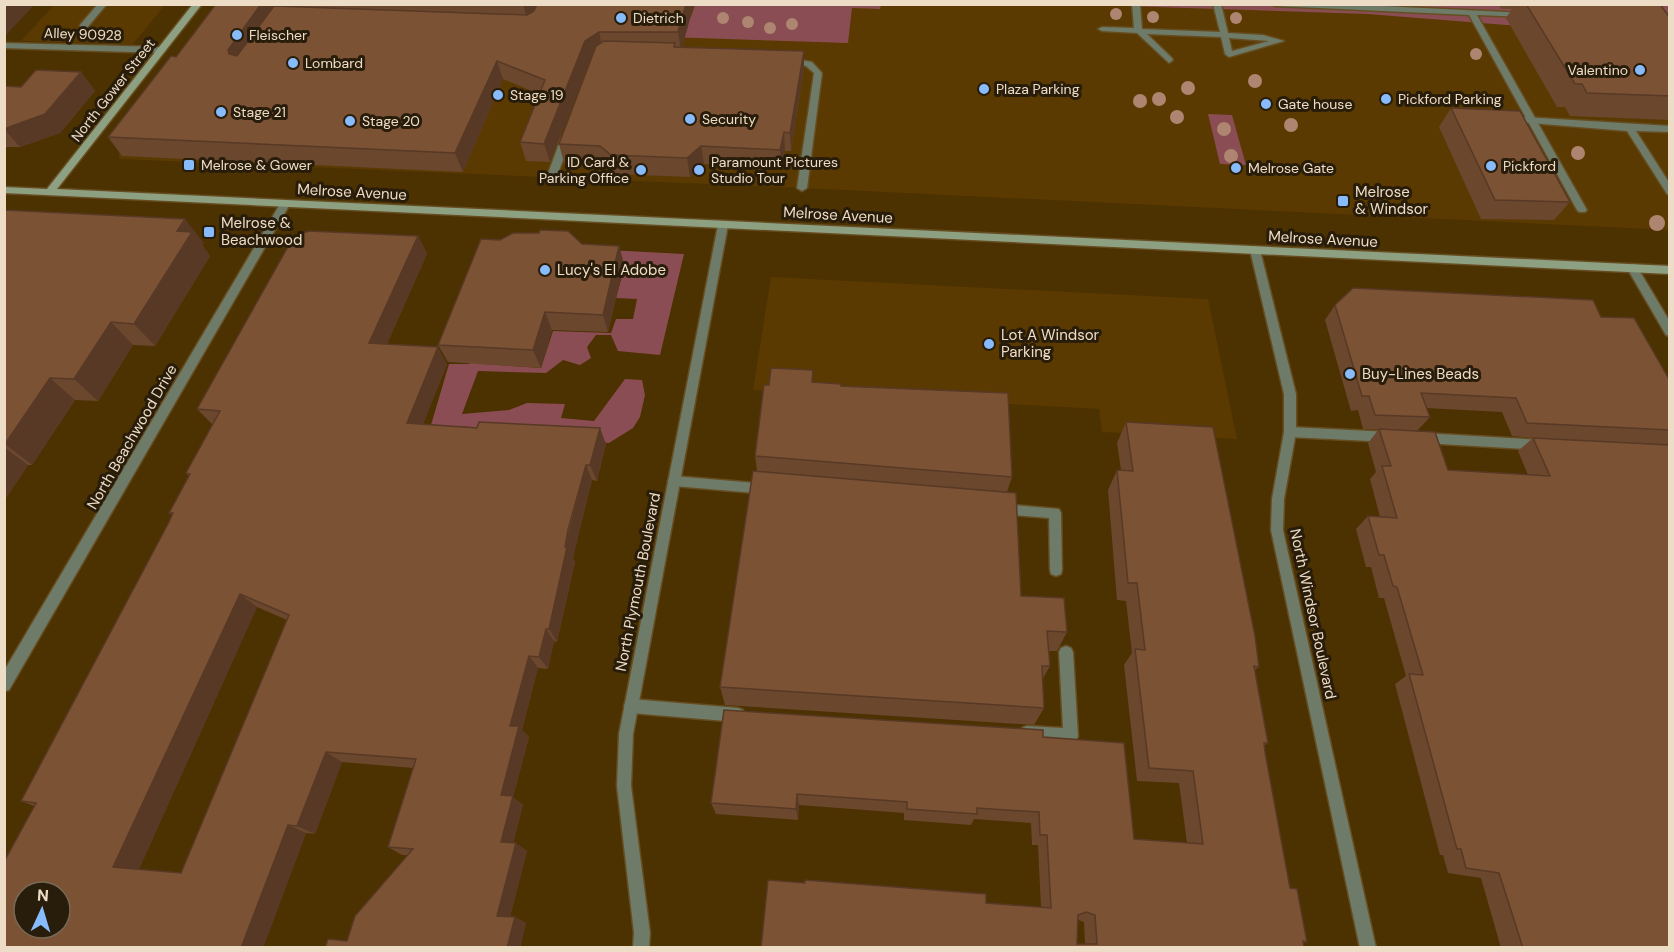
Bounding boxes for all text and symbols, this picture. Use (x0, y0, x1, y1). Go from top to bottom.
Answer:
place label: Dietrich (633, 9, 684, 27)
marker: Dietrich (614, 11, 628, 25)
street label: Alley 90928 (44, 24, 122, 44)
place label: Fleischer (249, 26, 307, 44)
marker: Fleischer (230, 28, 244, 42)
street label: North Gower Street (67, 35, 159, 145)
place label: Lombard (305, 54, 363, 72)
marker: Lombard (286, 56, 300, 70)
place label: Valentino (1568, 61, 1628, 79)
marker: Valentino (1633, 63, 1647, 77)
place label: Plaza Parking (996, 80, 1080, 98)
marker: Plaza Parking (977, 82, 991, 96)
place label: Stage 19 (510, 86, 564, 104)
marker: Stage 19 (491, 88, 505, 102)
place label: Pickford Parking (1398, 90, 1502, 108)
marker: Pickford Parking (1379, 92, 1393, 106)
place label: Gate house (1278, 95, 1352, 113)
marker: Gate house (1259, 97, 1273, 111)
place label: Stage 21 (233, 103, 286, 121)
marker: Stage 21 (214, 105, 228, 119)
place label: Security (702, 110, 756, 128)
place label: Stage 20 (362, 112, 420, 130)
marker: Security (683, 112, 697, 126)
marker: Stage 20 (343, 114, 357, 128)
place label: ID Card & Parking Office (539, 153, 629, 187)
place label: Paramount Pictures Studio Tour (711, 153, 838, 187)
place label: Melrose & Gower (201, 156, 312, 174)
place label: Pickford (1503, 157, 1556, 175)
marker: Melrose & Gower (182, 158, 196, 172)
place label: Melrose Gate (1248, 159, 1334, 177)
marker: Pickford (1484, 159, 1498, 173)
marker: Melrose Gate (1229, 161, 1243, 175)
marker: ID Card & Parking Office (634, 163, 648, 177)
marker: Paramount Pictures Studio Tour (692, 163, 706, 177)
street label: Melrose Avenue (297, 179, 407, 205)
place label: Melrose & Windsor (1355, 182, 1429, 219)
marker: Melrose & Windsor (1336, 194, 1350, 208)
street label: Melrose Avenue (783, 202, 893, 228)
place label: Melrose & Beachwood (221, 213, 302, 250)
marker: Melrose & Beachwood (202, 225, 216, 239)
street label: Melrose Avenue (1268, 226, 1378, 252)
place label: Lucy's El Adobe (557, 260, 666, 280)
marker: Lucy's El Adobe (538, 263, 552, 277)
place label: Lot A Windsor Parking (1001, 325, 1100, 362)
marker: Lot A Windsor Parking (982, 337, 996, 351)
street label: North Beachwood Drive (82, 361, 182, 513)
place label: Buy-Lines Beads (1362, 364, 1479, 384)
marker: Buy-Lines Beads (1343, 367, 1357, 381)
street label: North Plymouth Boulevard (611, 491, 665, 673)
street label: North Windsor Boulevard (1285, 527, 1341, 701)
north arrow (12, 880, 72, 940)
text: N (36, 885, 50, 906)

